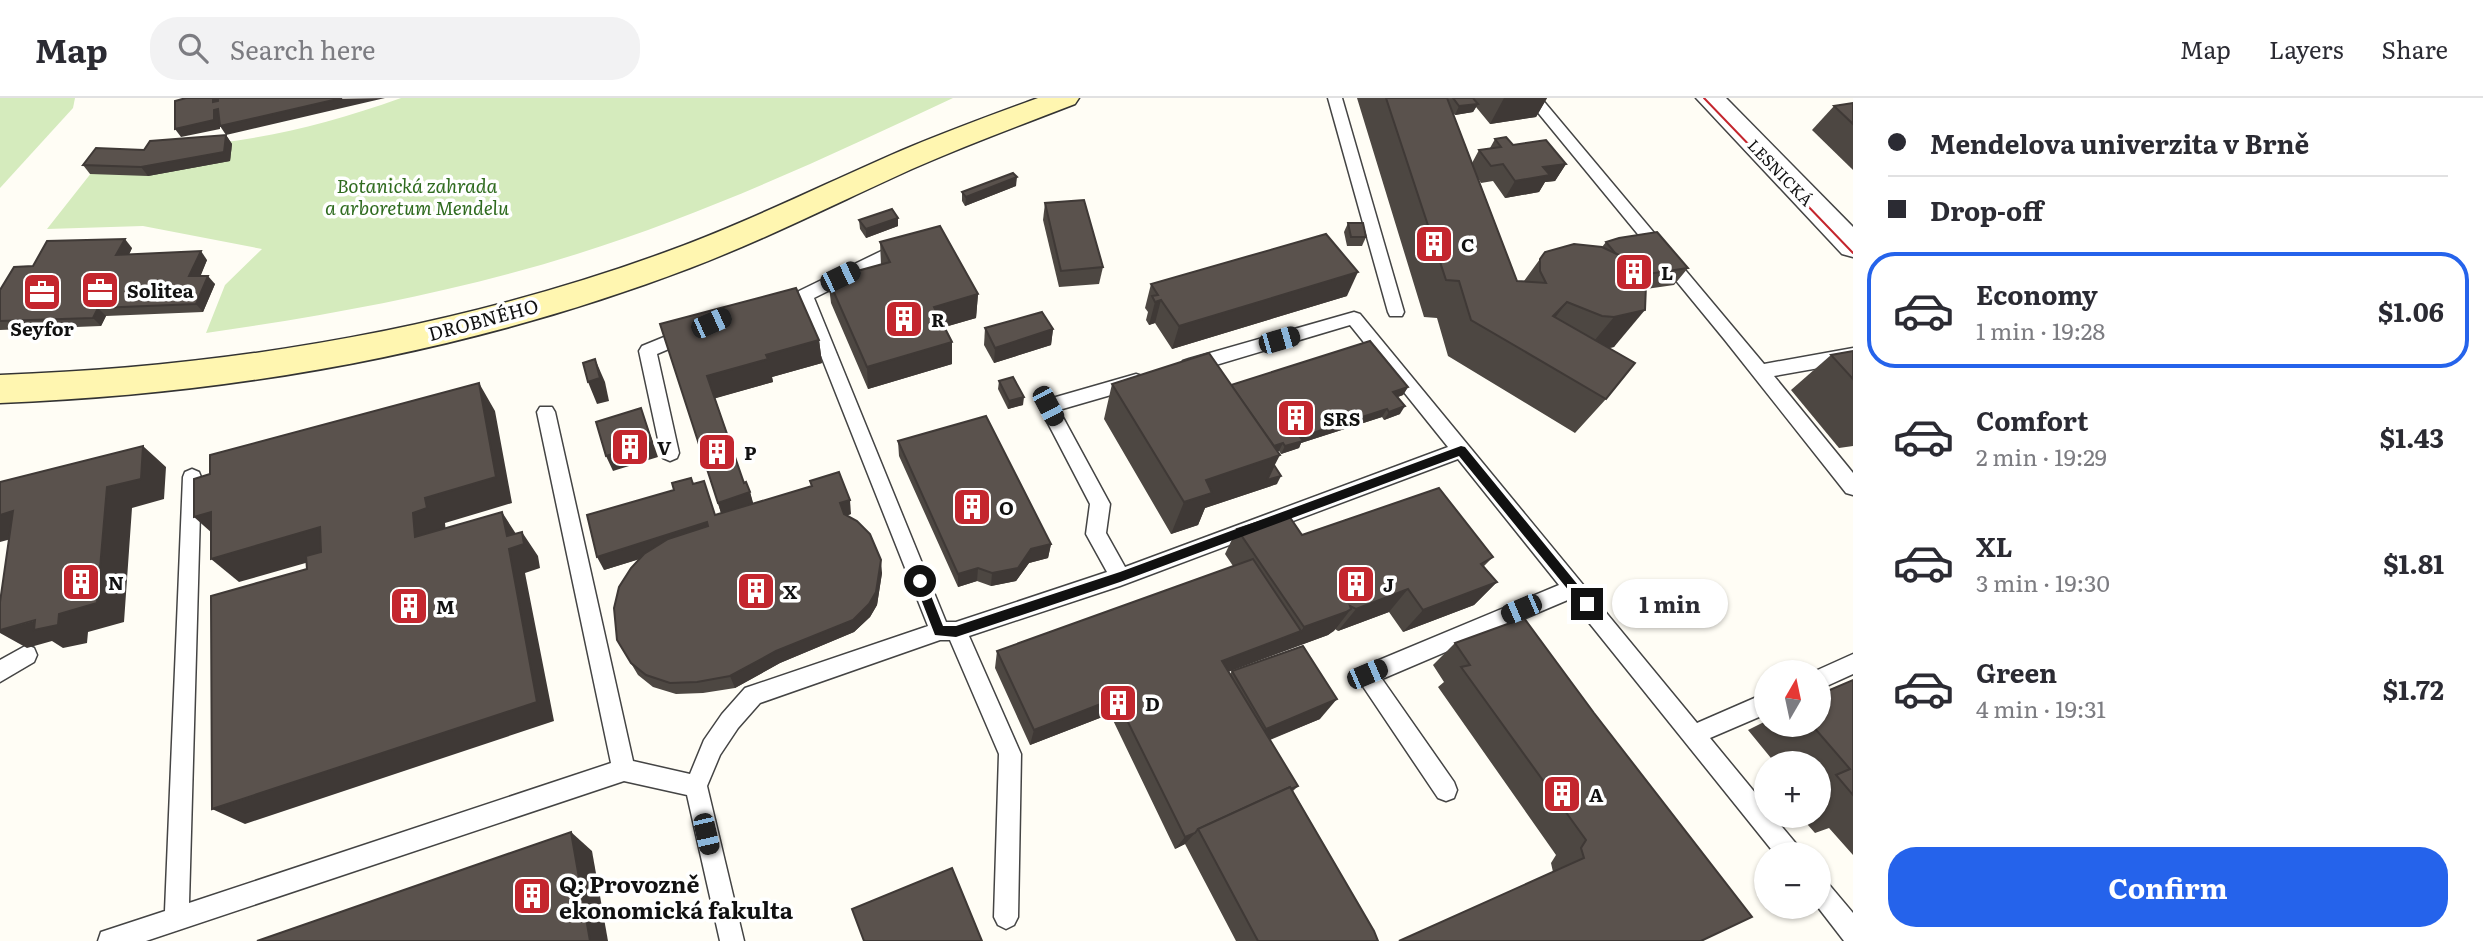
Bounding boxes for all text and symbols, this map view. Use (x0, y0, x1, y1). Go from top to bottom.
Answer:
search box (150, 17, 640, 80)
text: Map (35, 24, 108, 73)
icon: search (174, 29, 212, 67)
text: Search here (230, 29, 376, 68)
text: Map (2180, 31, 2231, 66)
text: Layers (2269, 31, 2343, 66)
text: Share (2381, 31, 2448, 66)
text: Mendelova univerzita v Brně (1930, 123, 2309, 162)
street label: LESNICKÁ (1743, 133, 1819, 211)
park label: Botanická zahrada a arboretum Mendelu (325, 171, 510, 221)
text: Drop-off (1930, 190, 2043, 229)
building icon: C (1413, 223, 1455, 265)
place label: C (1461, 230, 1475, 258)
building icon: L (1613, 251, 1655, 293)
car (817, 258, 864, 296)
place label: L (1661, 258, 1673, 286)
office icon: Solitea (79, 269, 121, 311)
office icon: Seyfor (21, 271, 63, 313)
text: Economy (1976, 274, 2098, 313)
place label: Solitea (127, 276, 194, 304)
icon: car (1892, 279, 1955, 342)
street label: DROBNÉHO (425, 291, 541, 347)
text: $1.06 (2378, 291, 2444, 330)
building icon: R (883, 298, 925, 340)
car (688, 305, 735, 341)
place label: R (931, 305, 945, 333)
text: 1 min · 19:28 (1976, 313, 2105, 347)
place label: Seyfor (10, 314, 74, 342)
car (1256, 324, 1303, 356)
car (1029, 383, 1068, 429)
building icon: SRS (1275, 397, 1317, 439)
text: Comfort (1976, 400, 2088, 439)
place label: SRS (1323, 404, 1360, 432)
icon: car (1892, 405, 1955, 468)
text: $1.43 (2380, 417, 2444, 456)
building icon: V (609, 426, 651, 468)
building icon: P (696, 431, 738, 473)
place label: V (657, 433, 672, 461)
place label: P (744, 438, 756, 466)
text: 2 min · 19:29 (1976, 439, 2107, 473)
building icon: O (951, 486, 993, 528)
place label: O (999, 493, 1014, 521)
text: XL (1976, 526, 2013, 565)
icon: car (1892, 531, 1955, 594)
text: $1.81 (2383, 543, 2444, 582)
building icon: N (60, 561, 102, 603)
building icon: J (1335, 563, 1377, 605)
route start (904, 565, 936, 597)
text: 3 min · 19:30 (1976, 565, 2110, 599)
place label: N (108, 568, 124, 596)
building icon: X (735, 570, 777, 612)
place label: J (1383, 570, 1394, 598)
place label: X (783, 577, 798, 605)
callout: 1 min (1612, 580, 1727, 628)
building icon: M (388, 585, 430, 627)
text: 1 min (1639, 586, 1701, 620)
route end (1571, 588, 1603, 620)
car (1498, 591, 1545, 627)
place label: M (436, 592, 455, 620)
text: Green (1976, 652, 2057, 691)
car (1344, 656, 1391, 692)
icon: car (1892, 657, 1955, 720)
north arrow (1754, 660, 1830, 737)
map controls (1754, 660, 1831, 919)
text: $1.72 (2383, 669, 2444, 708)
building icon: D (1097, 682, 1139, 724)
place label: D (1145, 689, 1160, 717)
text: 4 min · 19:31 (1976, 691, 2106, 725)
button: + (1754, 751, 1831, 828)
building icon: A (1541, 773, 1583, 815)
place label: A (1589, 780, 1604, 808)
car (692, 811, 721, 857)
button: − (1754, 842, 1831, 919)
button: Confirm (1888, 847, 2448, 927)
place label: Q: Provozně ekonomická fakulta (559, 866, 794, 926)
building icon: Q: Provozně ekonomická fakulta (511, 875, 553, 917)

